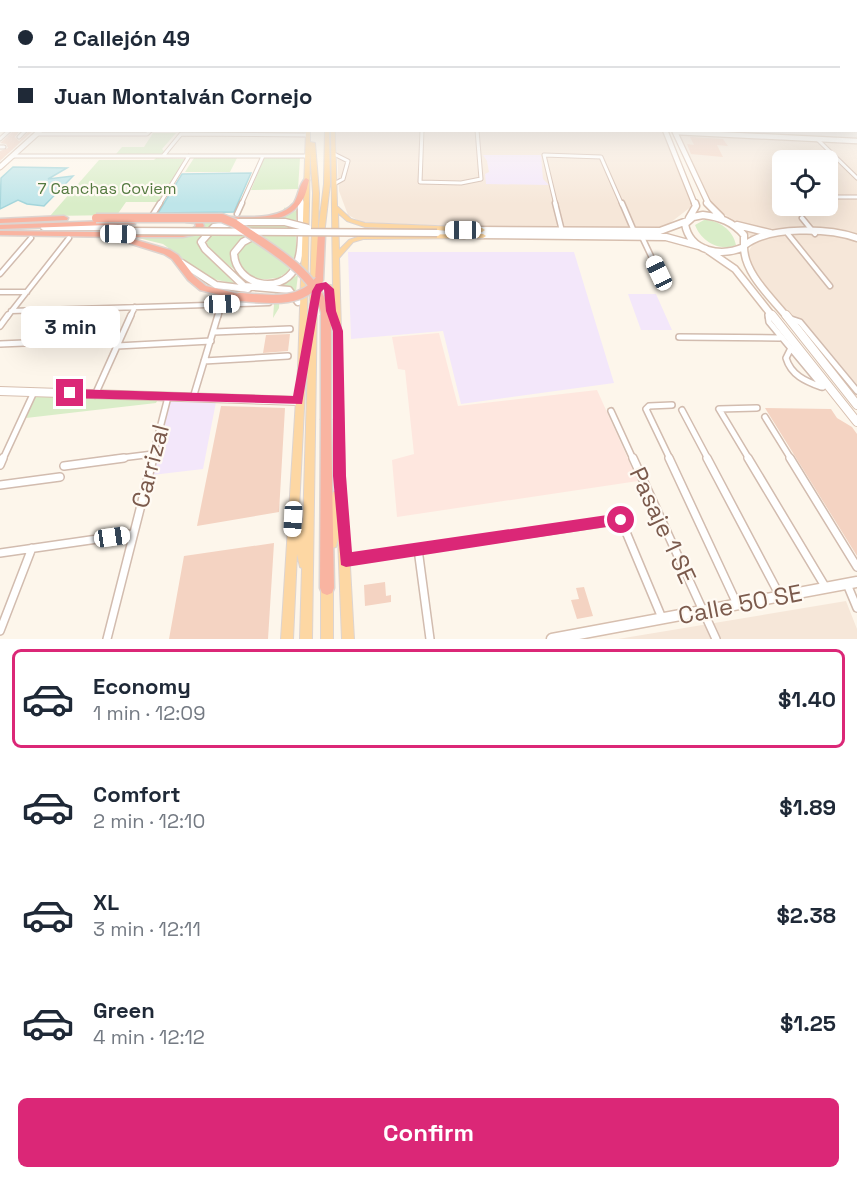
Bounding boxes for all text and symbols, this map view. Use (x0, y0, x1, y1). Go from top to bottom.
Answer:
text: 2 Callejón 49 (54, 24, 190, 52)
text: Juan Montalván Cornejo (54, 82, 312, 110)
map controls (772, 150, 838, 216)
button: locate (772, 150, 838, 216)
park label: 7 Canchas Coviem (37, 178, 177, 199)
car (445, 221, 481, 239)
car (100, 225, 136, 243)
car (643, 253, 675, 293)
car (204, 294, 240, 314)
callout: 3 min (20, 306, 119, 348)
text: 3 min (45, 314, 96, 340)
route end (56, 379, 83, 406)
street label: Carrizal (124, 421, 176, 511)
street label: Pasaje 1 SE (623, 462, 703, 588)
car (283, 501, 303, 537)
route start (607, 506, 634, 533)
car (93, 526, 131, 548)
street label: Calle 50 SE (675, 577, 805, 631)
icon: car (21, 672, 75, 726)
text: Economy (93, 672, 191, 700)
text: $1.40 (778, 685, 836, 713)
text: 1 min · 12:09 (93, 700, 205, 726)
icon: car (21, 780, 75, 834)
text: Comfort (93, 780, 181, 808)
text: $1.89 (779, 793, 836, 821)
text: 2 min · 12:10 (93, 808, 205, 834)
icon: car (21, 888, 75, 942)
text: XL (93, 888, 119, 916)
text: $2.38 (776, 901, 836, 929)
text: 3 min · 12:11 (93, 916, 201, 942)
icon: car (21, 996, 75, 1050)
text: Green (93, 996, 155, 1024)
text: $1.25 (780, 1009, 836, 1037)
text: 4 min · 12:12 (93, 1024, 205, 1050)
button: Confirm (18, 1098, 839, 1167)

